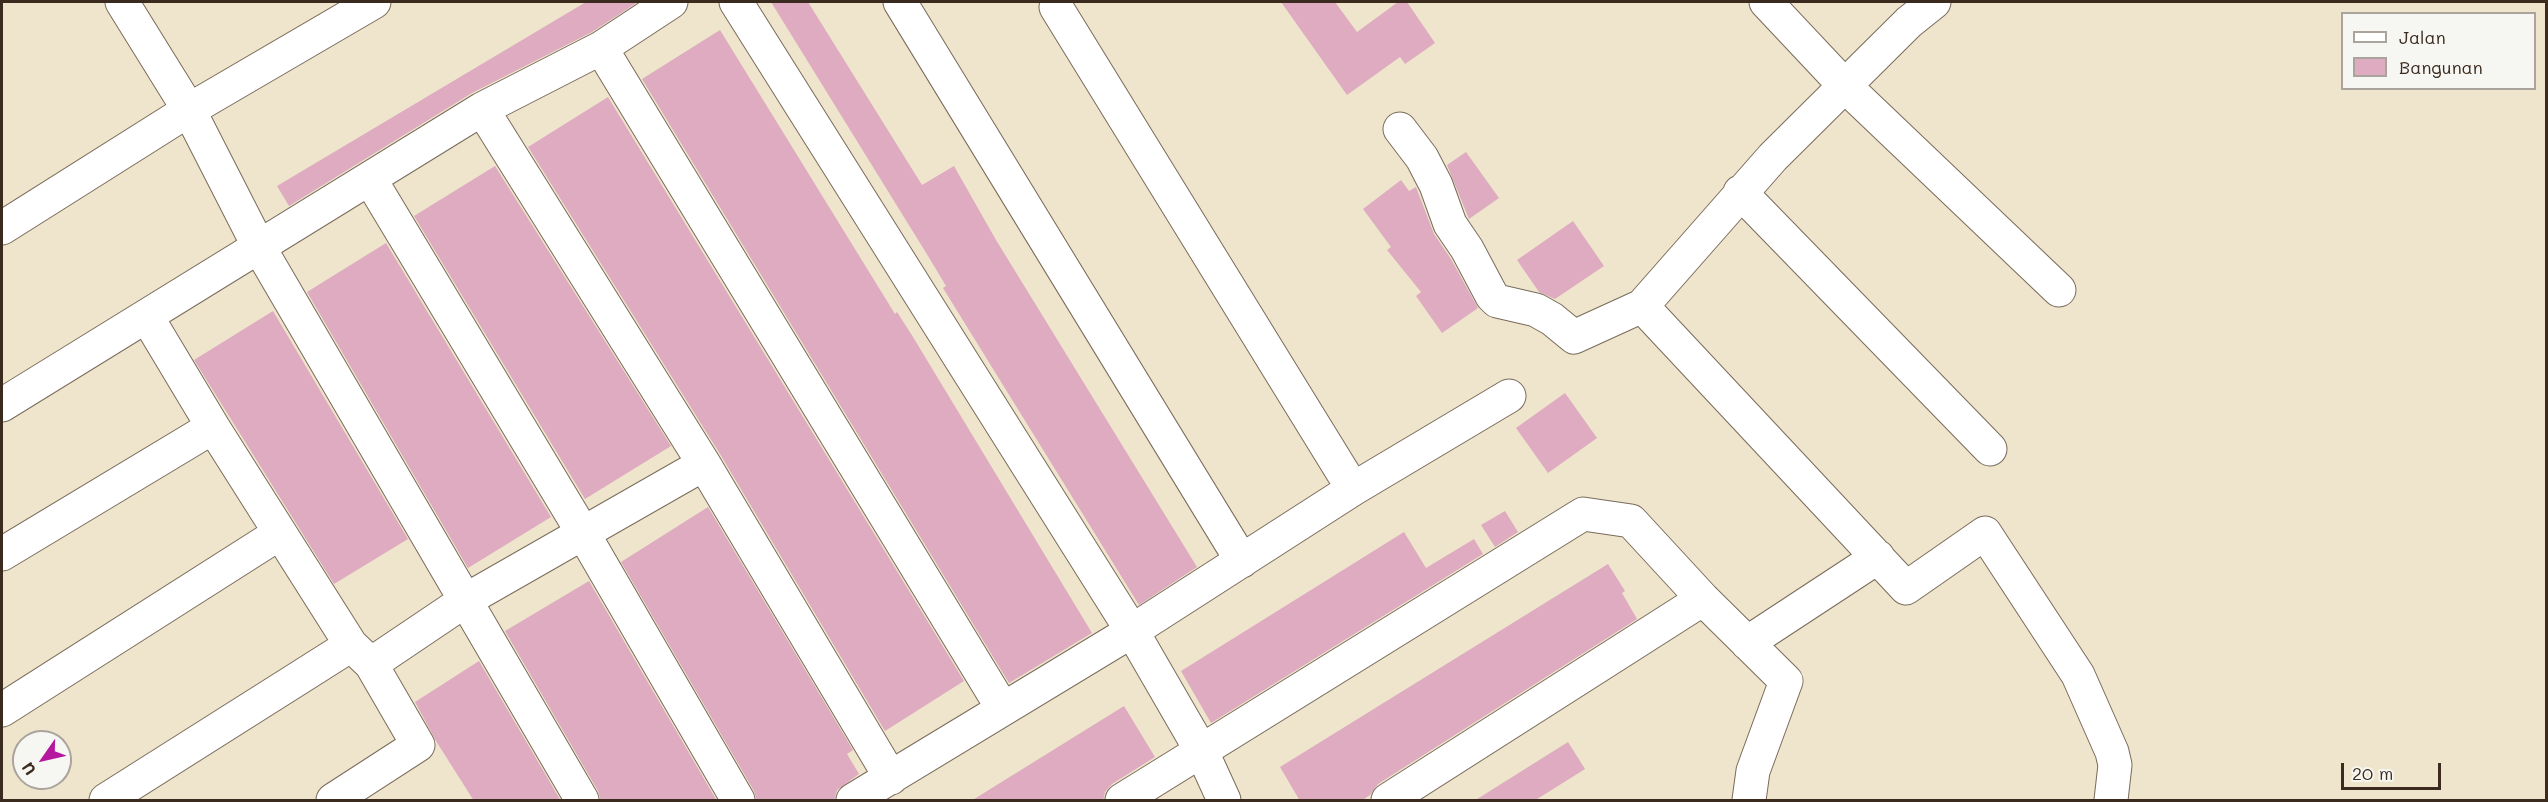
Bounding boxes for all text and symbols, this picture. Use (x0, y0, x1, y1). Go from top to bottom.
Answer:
legend (2341, 12, 2536, 90)
text: Jalan (2399, 25, 2446, 49)
text: Bangunan (2399, 55, 2483, 79)
north arrow (12, 730, 72, 790)
scale bar (2344, 751, 2444, 789)
text: U (16, 759, 40, 780)
text: 20 m (2352, 761, 2393, 785)

